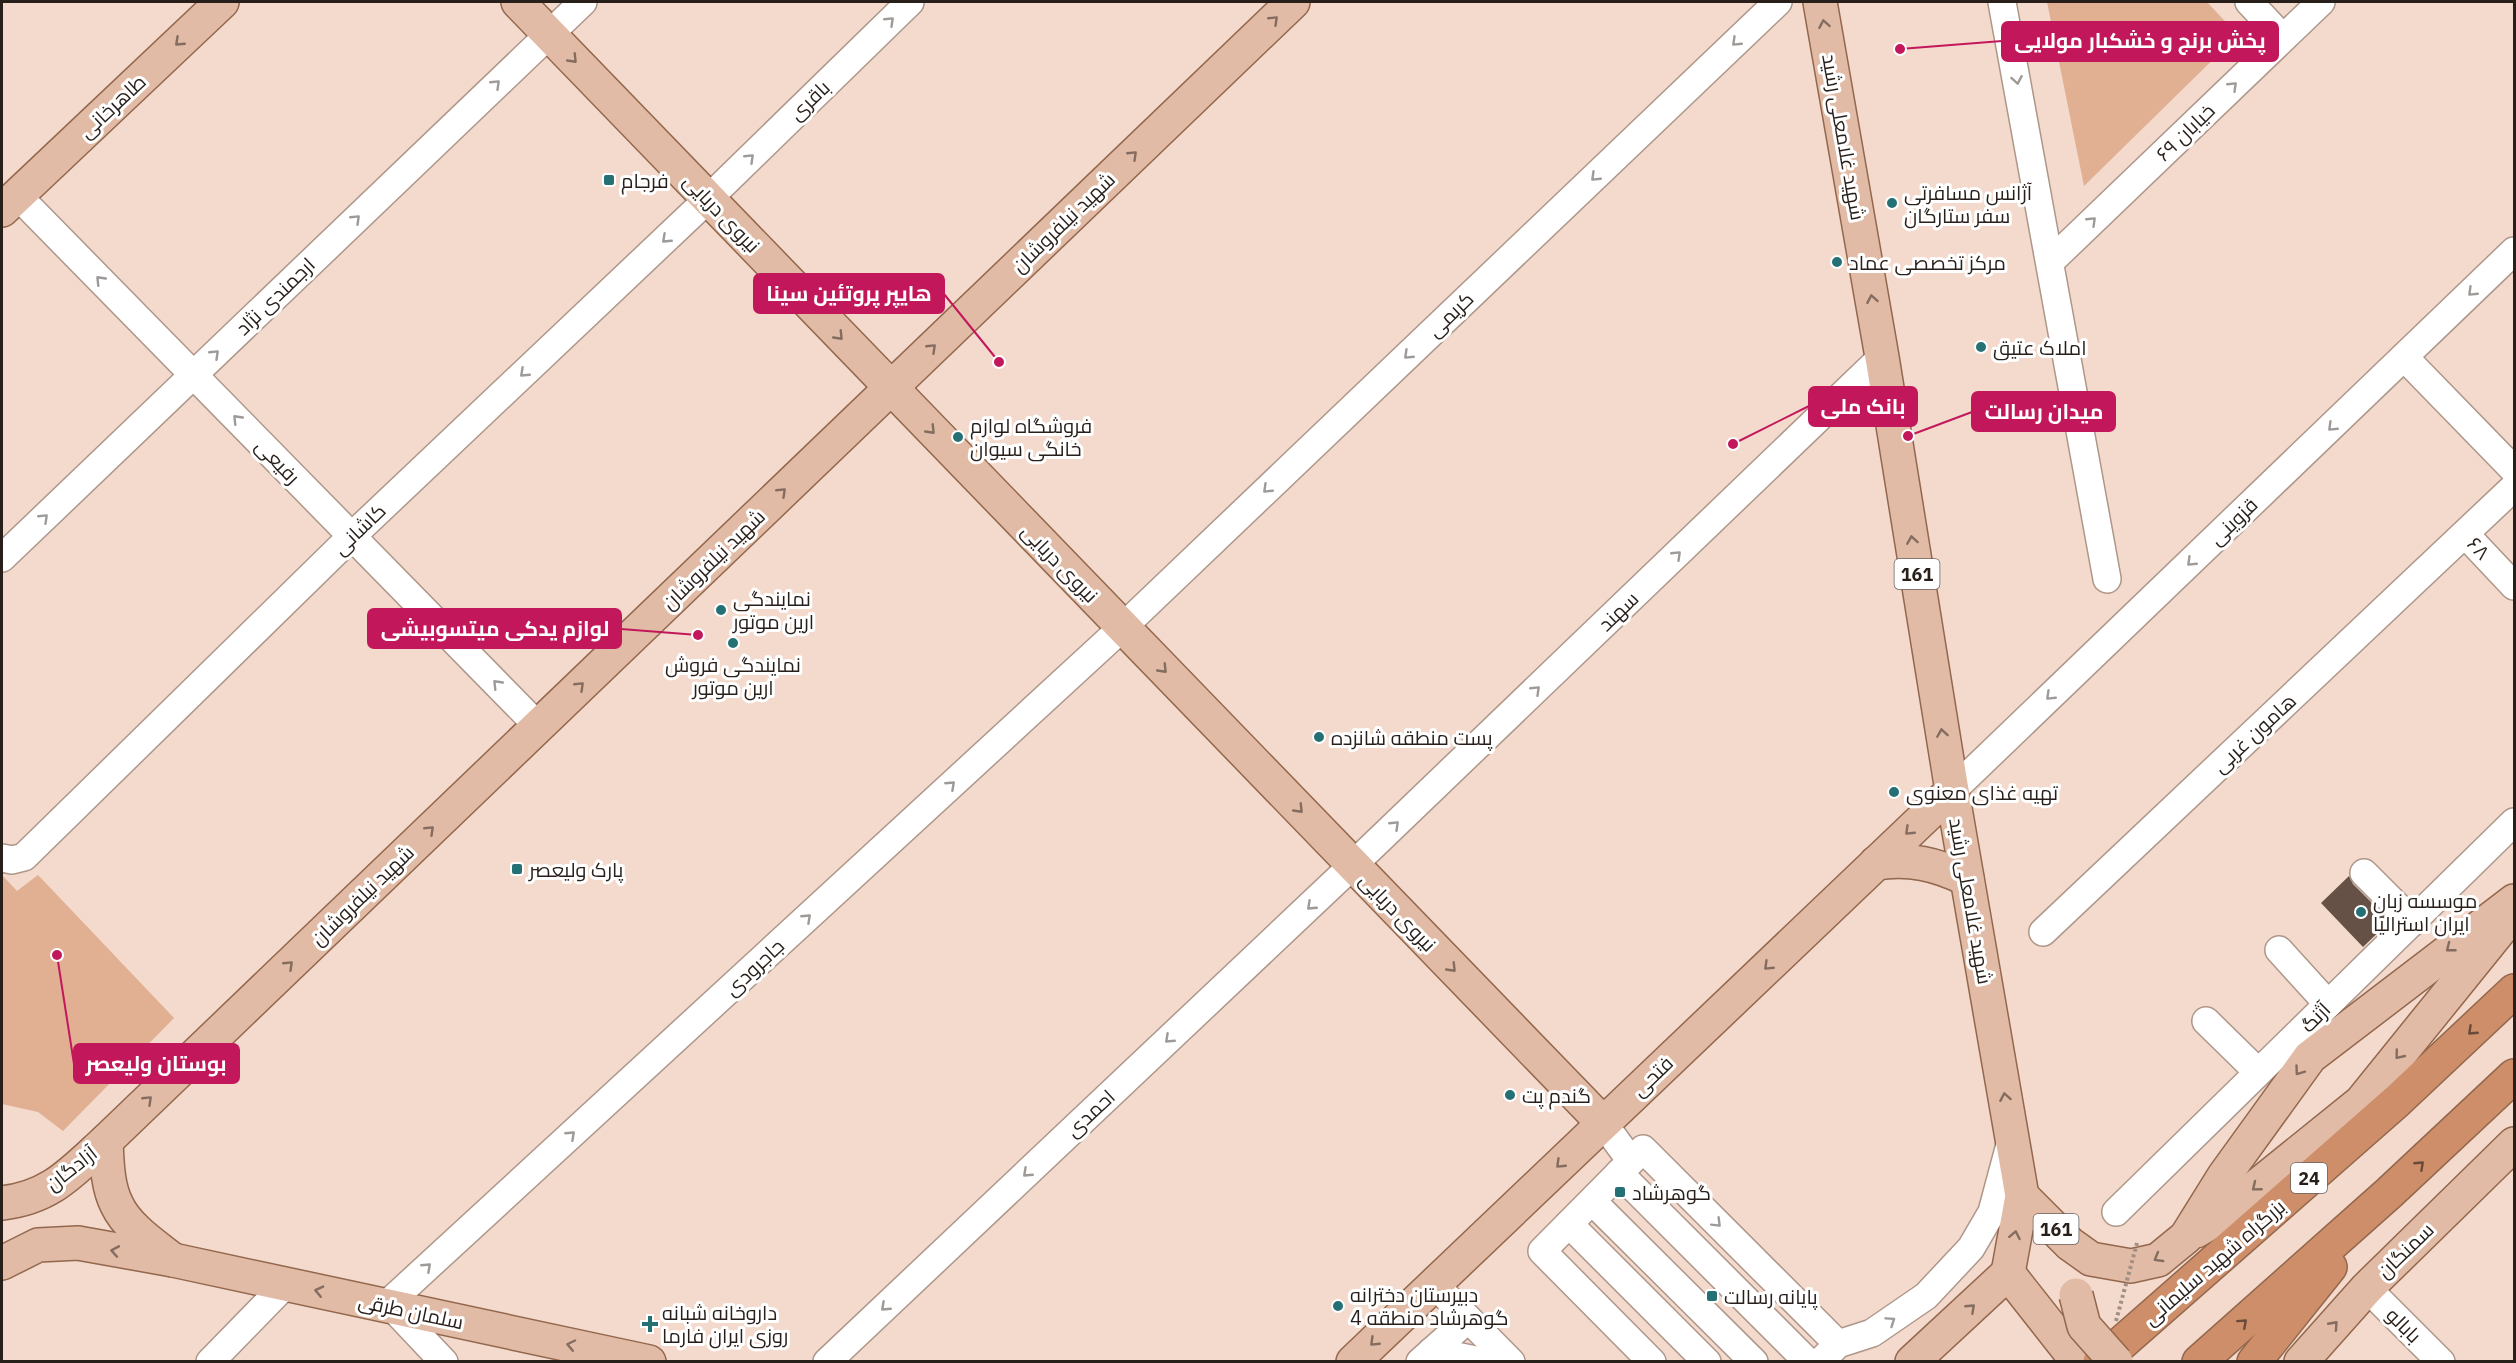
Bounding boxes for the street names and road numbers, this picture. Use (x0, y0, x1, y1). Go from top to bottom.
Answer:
street label: شهید غلامعلی رشید (1816, 52, 1872, 222)
street label: طاهرخانی (73, 68, 151, 144)
street label: باقری (783, 74, 835, 126)
street label: خیابان ۶۹ (2150, 97, 2220, 167)
street label: شهید نیلفروشان (1005, 166, 1121, 278)
street label: نیروی دریایی (678, 168, 766, 258)
street label: ارجمندی نژاد (229, 251, 321, 341)
street label: کریمی (1421, 285, 1479, 343)
street label: رفیعی (250, 432, 306, 490)
street label: قزوینی (2203, 491, 2263, 551)
street label: کاشانی (327, 497, 391, 561)
street label: شهید نیلفروشان (655, 503, 771, 615)
street label: نیروی دریایی (1016, 518, 1104, 608)
street label: ۶۸ (2462, 531, 2496, 565)
road number: 161 (1894, 559, 1940, 589)
street label: سهند (1592, 585, 1644, 637)
street label: هامون غربی (2206, 687, 2302, 779)
street label: شهید غلامعلی رشید (1943, 816, 1999, 986)
street label: شهید نیلفروشان (304, 839, 420, 951)
street label: نیروی دریایی (1354, 867, 1442, 957)
street label: جاجرودی (718, 932, 790, 1002)
street label: آژنگ (2294, 996, 2336, 1038)
street label: فتحی (1625, 1050, 1679, 1102)
street label: احمدی (1059, 1083, 1121, 1143)
street label: آزادگان (40, 1139, 103, 1197)
road number: 24 (2291, 1163, 2327, 1193)
street label: بزرگراه شهید سلیمانی (2137, 1193, 2291, 1331)
road number: 161 (2034, 1214, 2078, 1244)
street label: سمنگان (2371, 1216, 2439, 1284)
street label: سلمان طرقی (356, 1287, 466, 1335)
street label: بابالو (2380, 1301, 2428, 1349)

